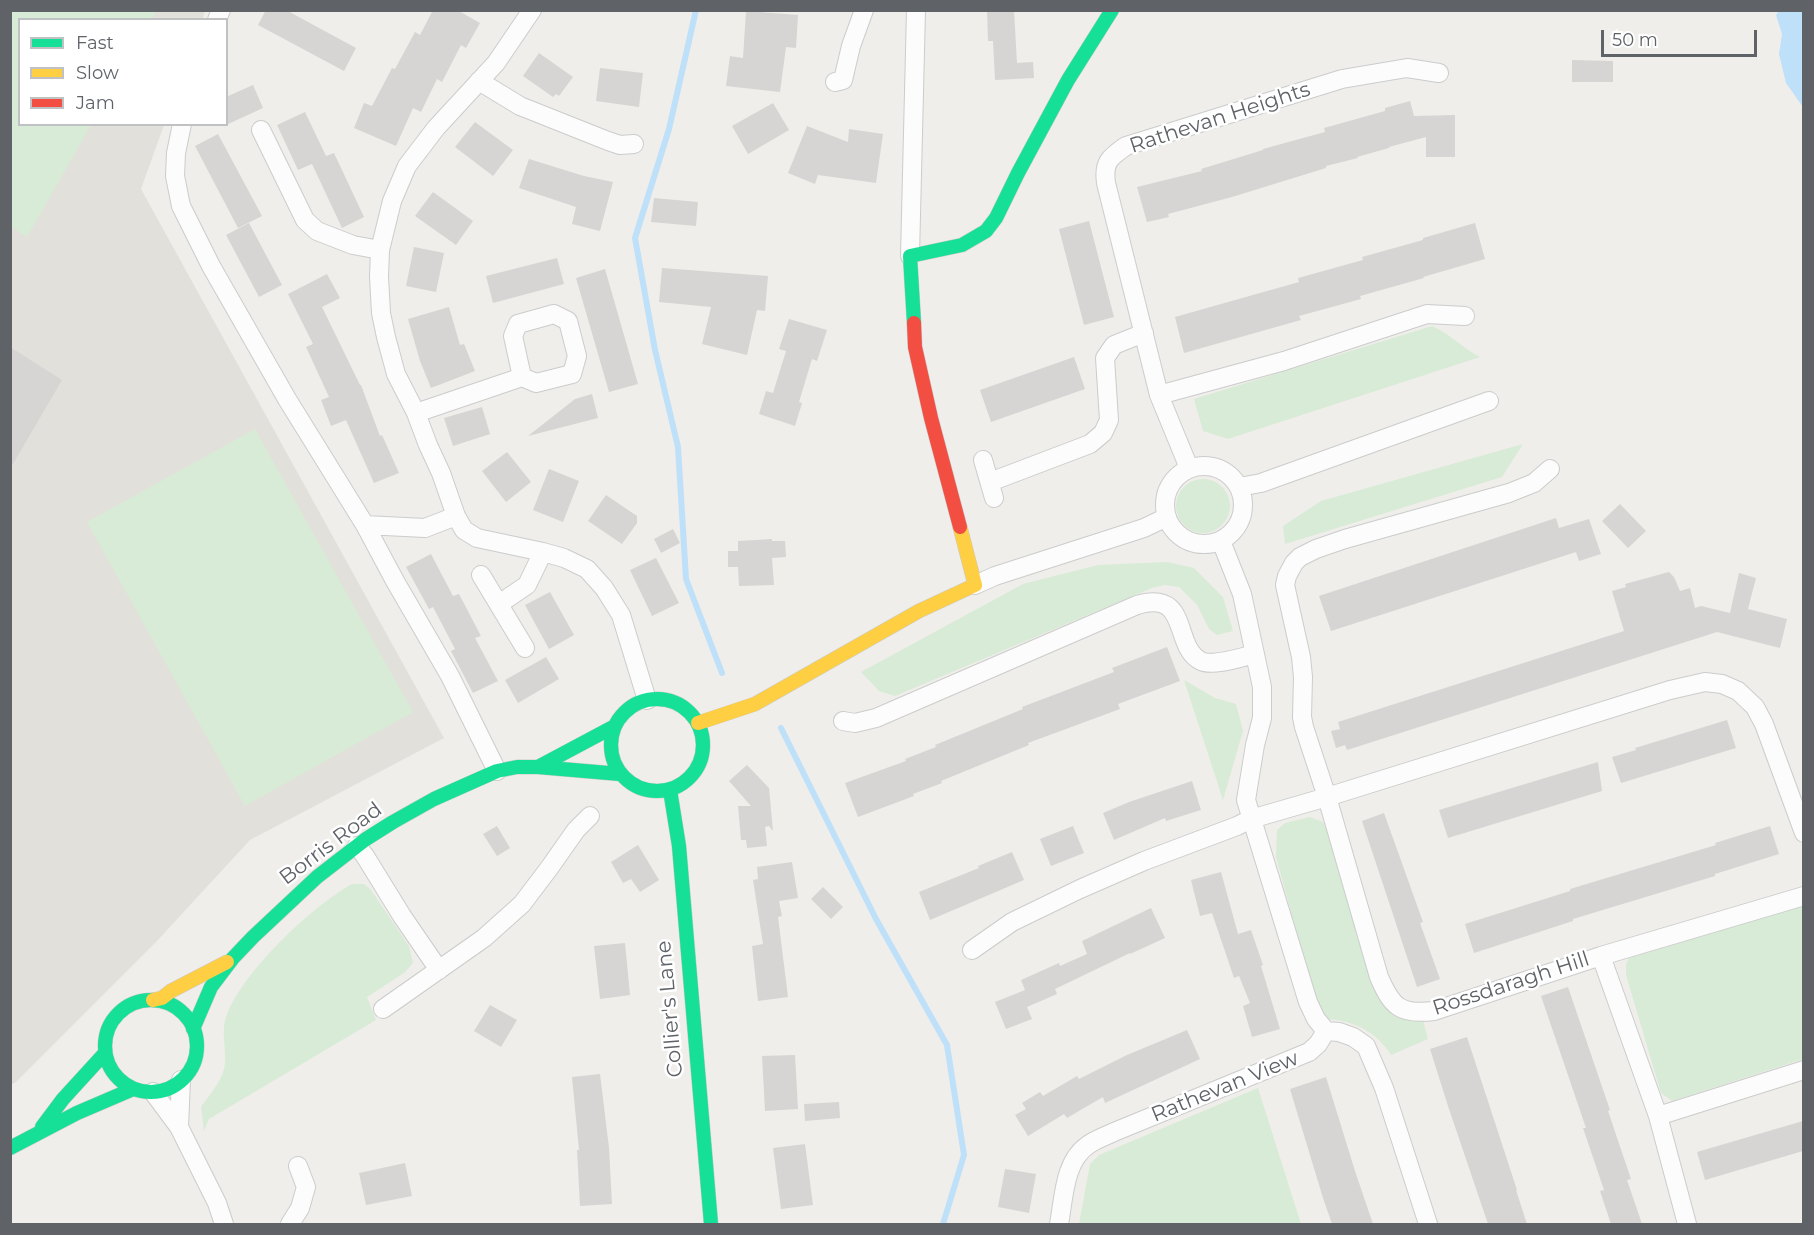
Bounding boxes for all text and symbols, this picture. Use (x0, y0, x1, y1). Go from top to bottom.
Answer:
legend (18, 18, 228, 126)
scale bar (1604, 18, 1760, 56)
text: 50 m (1612, 29, 1658, 51)
text: Fast (76, 32, 114, 54)
text: Slow (76, 62, 119, 84)
street label: Rathevan Heights (1126, 77, 1314, 159)
text: Jam (76, 92, 115, 114)
street label: Borris Road (275, 797, 387, 891)
street label: Collier's Lane (651, 940, 689, 1078)
street label: Rossdaragh Hill (1429, 947, 1593, 1021)
street label: Rathevan View (1148, 1046, 1302, 1128)

